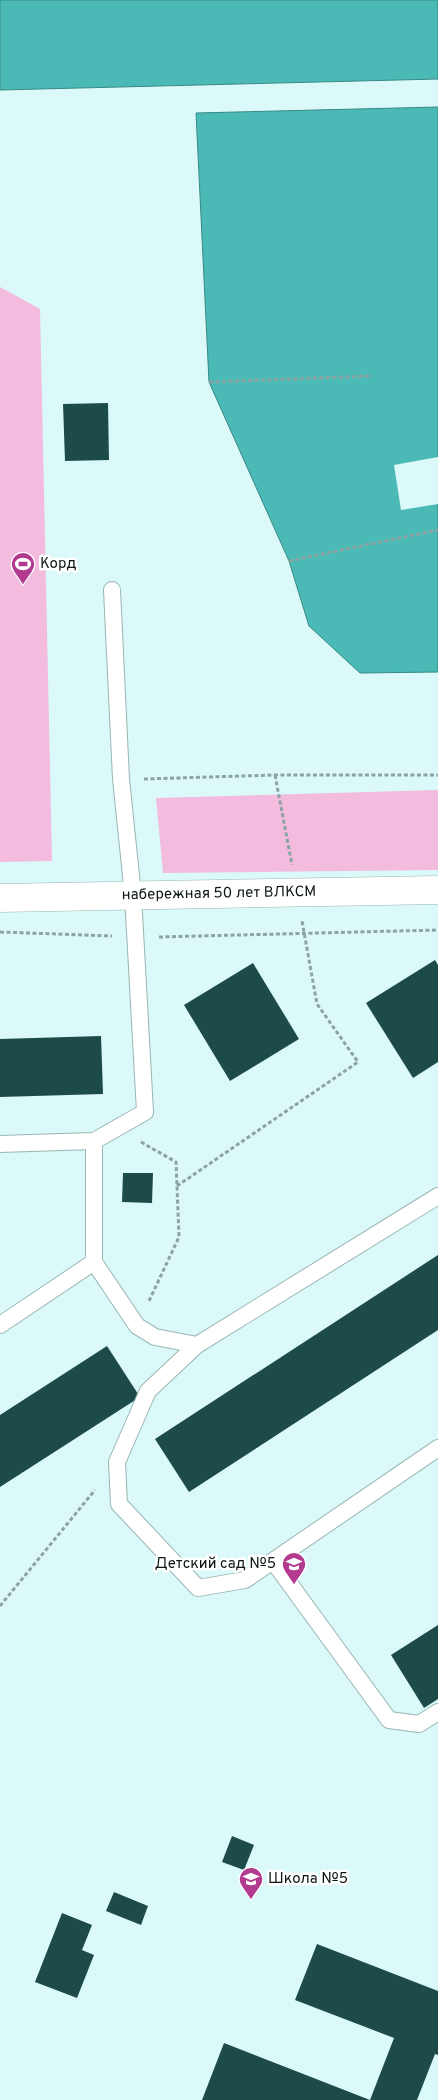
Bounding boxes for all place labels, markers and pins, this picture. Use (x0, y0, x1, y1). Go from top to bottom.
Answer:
sports icon: Корд (10, 551, 36, 585)
place label: Корд (40, 555, 76, 574)
school or university icon: Детский сад №5 (281, 1551, 307, 1585)
place label: Детский сад №5 (155, 1555, 276, 1574)
school or university icon: Школа №5 (238, 1866, 264, 1900)
place label: Школа №5 (268, 1870, 348, 1889)

